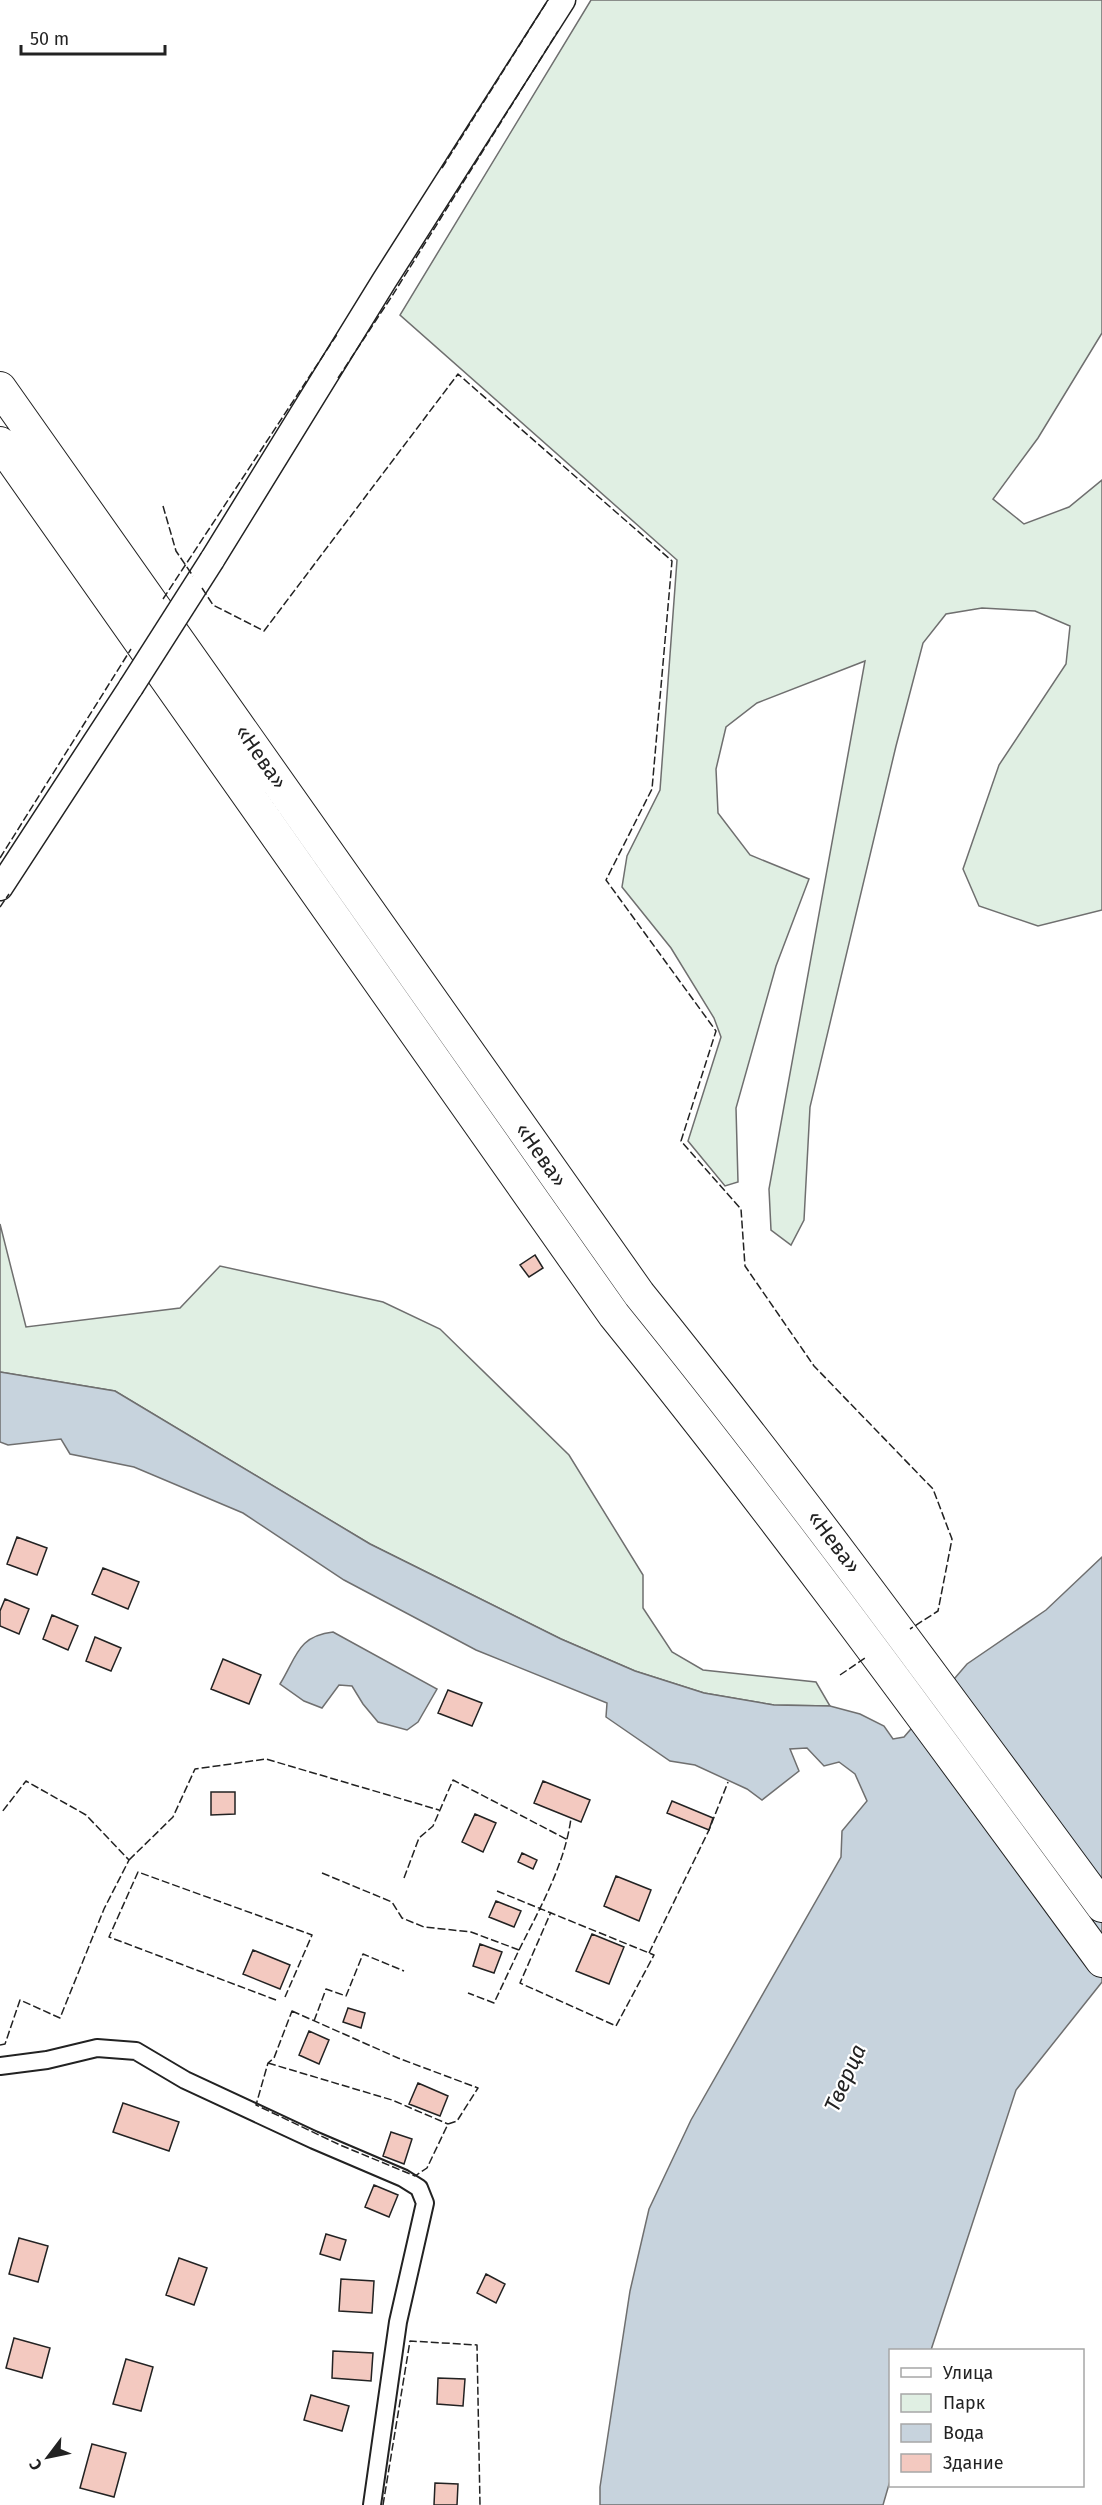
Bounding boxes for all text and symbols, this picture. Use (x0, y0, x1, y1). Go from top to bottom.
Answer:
scale bar (21, 18, 165, 56)
text: 50 m (30, 28, 69, 50)
street label: «Нева» (229, 720, 293, 794)
street label: «Нева» (509, 1118, 573, 1192)
street label: «Нева» (802, 1505, 866, 1579)
water label: Тверца (818, 2040, 872, 2116)
legend (889, 2349, 1084, 2487)
text: Улица (943, 2362, 993, 2384)
text: Парк (943, 2392, 986, 2414)
text: Вода (943, 2422, 984, 2444)
north arrow (18, 2427, 78, 2487)
text: Здание (943, 2452, 1004, 2474)
text: С (25, 2455, 46, 2474)

